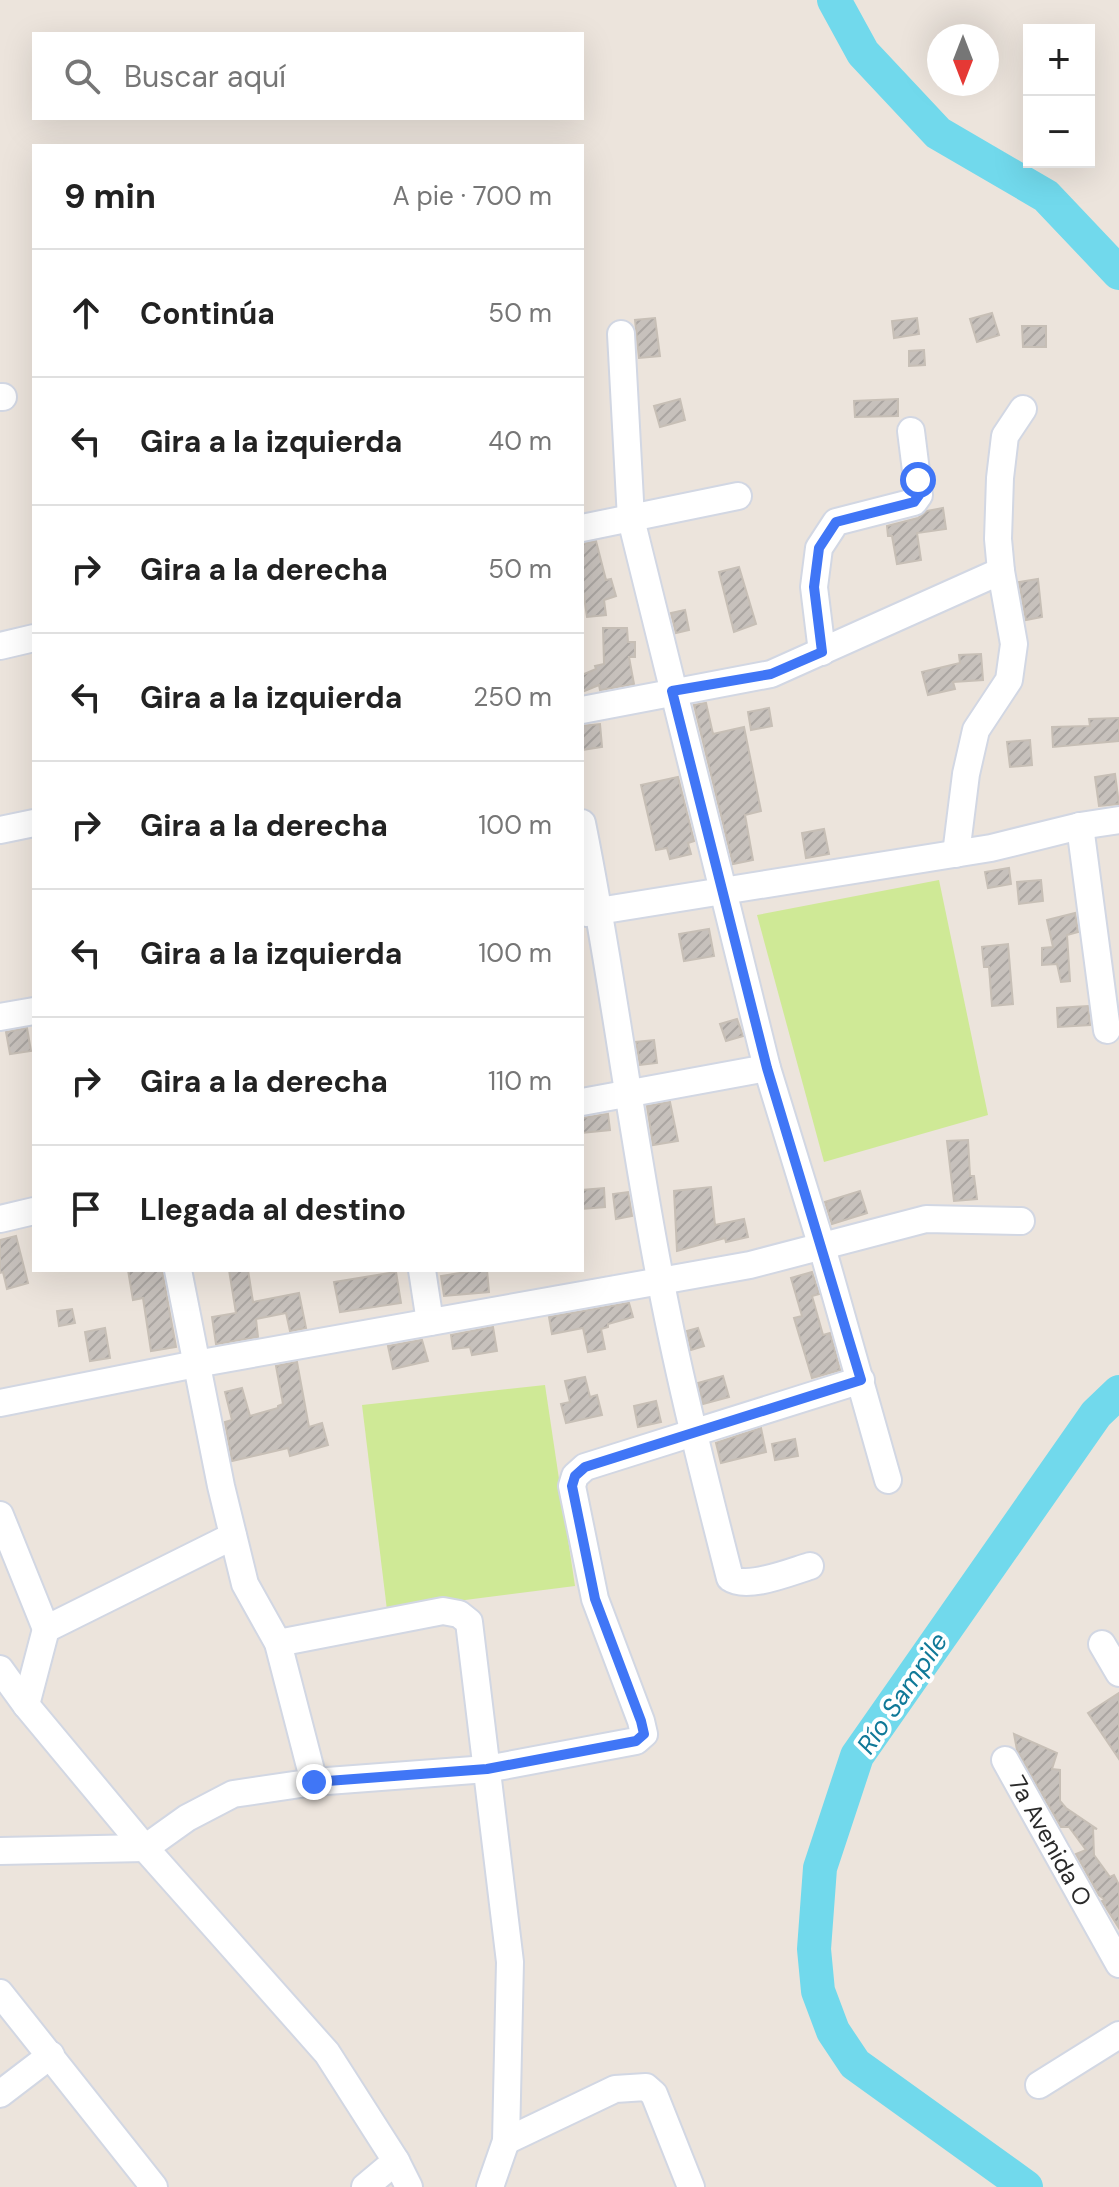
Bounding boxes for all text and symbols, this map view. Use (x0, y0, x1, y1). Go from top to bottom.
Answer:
north arrow (927, 24, 999, 96)
map controls (1023, 24, 1095, 168)
button: + (1023, 24, 1095, 96)
search box (32, 32, 584, 120)
icon: search (60, 54, 104, 98)
text: Buscar aquí (124, 57, 286, 96)
button: − (1023, 96, 1095, 168)
text: 9 min (64, 174, 156, 219)
text: A pie · 700 m (392, 179, 552, 213)
icon: ahead (64, 291, 108, 335)
text: Continúa (140, 294, 275, 333)
text: 50 m (488, 296, 552, 330)
icon: left (64, 419, 108, 463)
text: Gira a la izquierda (140, 422, 402, 461)
text: 40 m (488, 424, 552, 458)
route start (900, 462, 936, 498)
icon: right (64, 547, 108, 591)
text: Gira a la derecha (140, 550, 388, 589)
text: 50 m (488, 552, 552, 586)
icon: left (64, 675, 108, 719)
text: Gira a la izquierda (140, 678, 402, 717)
text: 250 m (473, 680, 552, 714)
icon: right (64, 803, 108, 847)
text: Gira a la derecha (140, 806, 388, 845)
text: 100 m (478, 808, 552, 842)
icon: left (64, 931, 108, 975)
text: Gira a la izquierda (140, 934, 402, 973)
text: 100 m (478, 936, 552, 970)
icon: right (64, 1059, 108, 1103)
text: Gira a la derecha (140, 1062, 388, 1101)
text: 110 m (488, 1064, 552, 1098)
icon: arrive (64, 1187, 108, 1231)
text: Llegada al destino (140, 1190, 406, 1229)
water label: Río Sampile (849, 1626, 955, 1760)
route end (296, 1764, 332, 1800)
street label: 7a Avenida O (1002, 1770, 1099, 1911)

